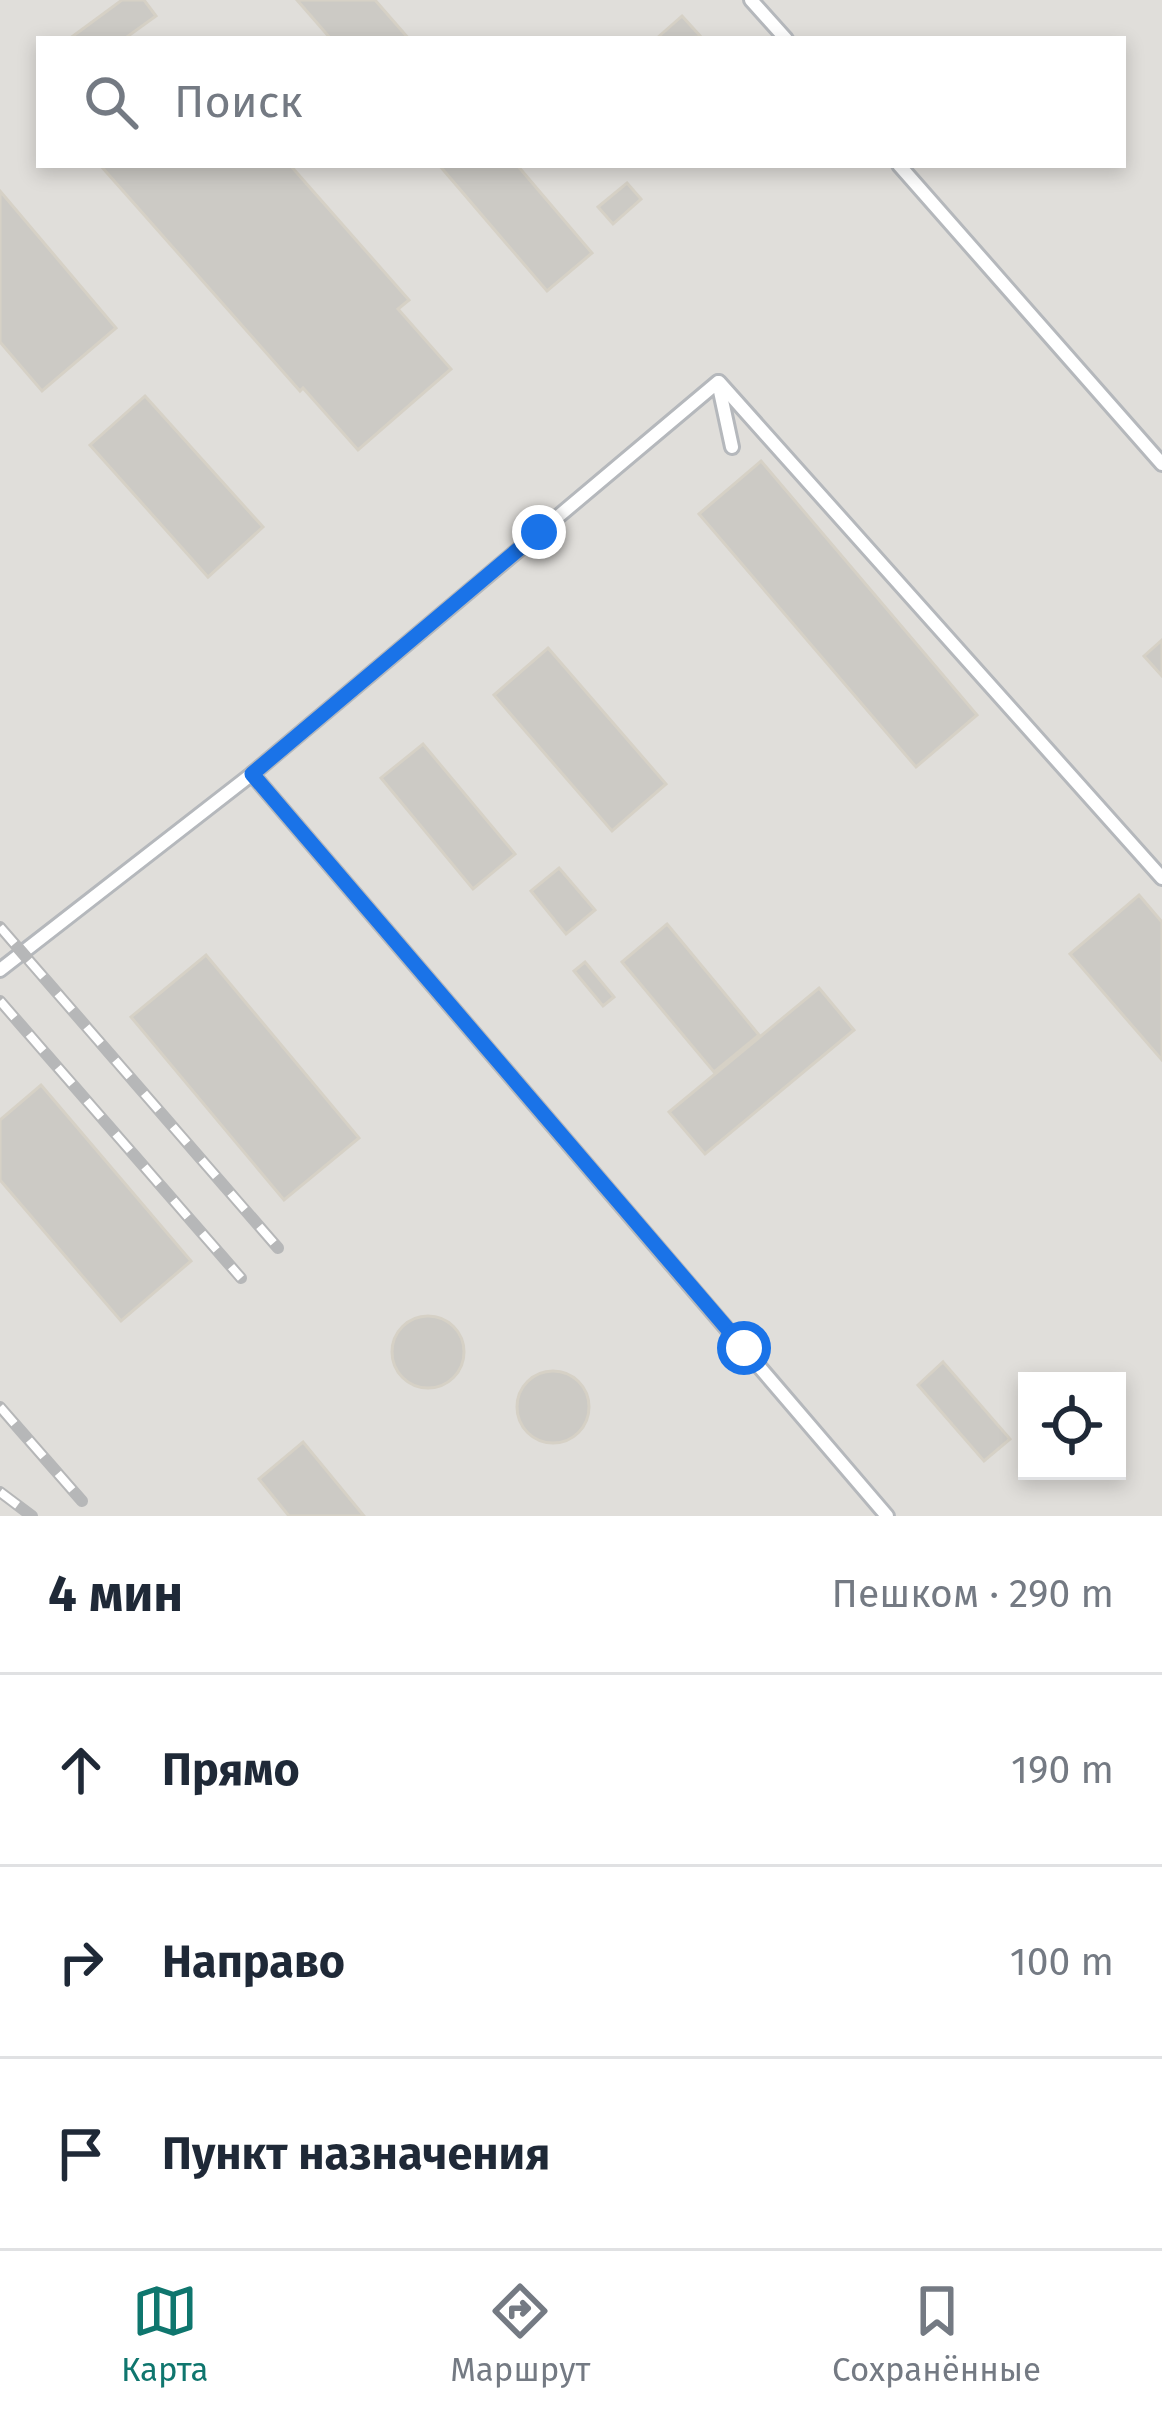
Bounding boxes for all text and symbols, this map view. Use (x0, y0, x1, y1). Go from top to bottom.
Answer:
search box (36, 36, 1126, 168)
icon: search (78, 69, 144, 135)
text: Поиск (174, 75, 303, 129)
route end (512, 505, 566, 559)
route start (717, 1321, 771, 1375)
map controls (1018, 1372, 1126, 1480)
button: locate (1018, 1372, 1126, 1480)
text: 4 мин (48, 1563, 183, 1625)
text: Пешком · 290 m (832, 1571, 1114, 1617)
icon: ahead (48, 1737, 114, 1803)
text: Прямо (162, 1743, 300, 1797)
text: 190 m (1011, 1747, 1114, 1793)
icon: right (48, 1929, 114, 1995)
text: Направо (162, 1935, 345, 1989)
text: 100 m (1010, 1939, 1114, 1985)
icon: arrive (48, 2121, 114, 2187)
text: Пункт назначения (162, 2127, 550, 2181)
tab: Карта (121, 2278, 208, 2390)
tab: Маршрут (450, 2278, 590, 2390)
tab: Сохранённые (832, 2278, 1041, 2390)

